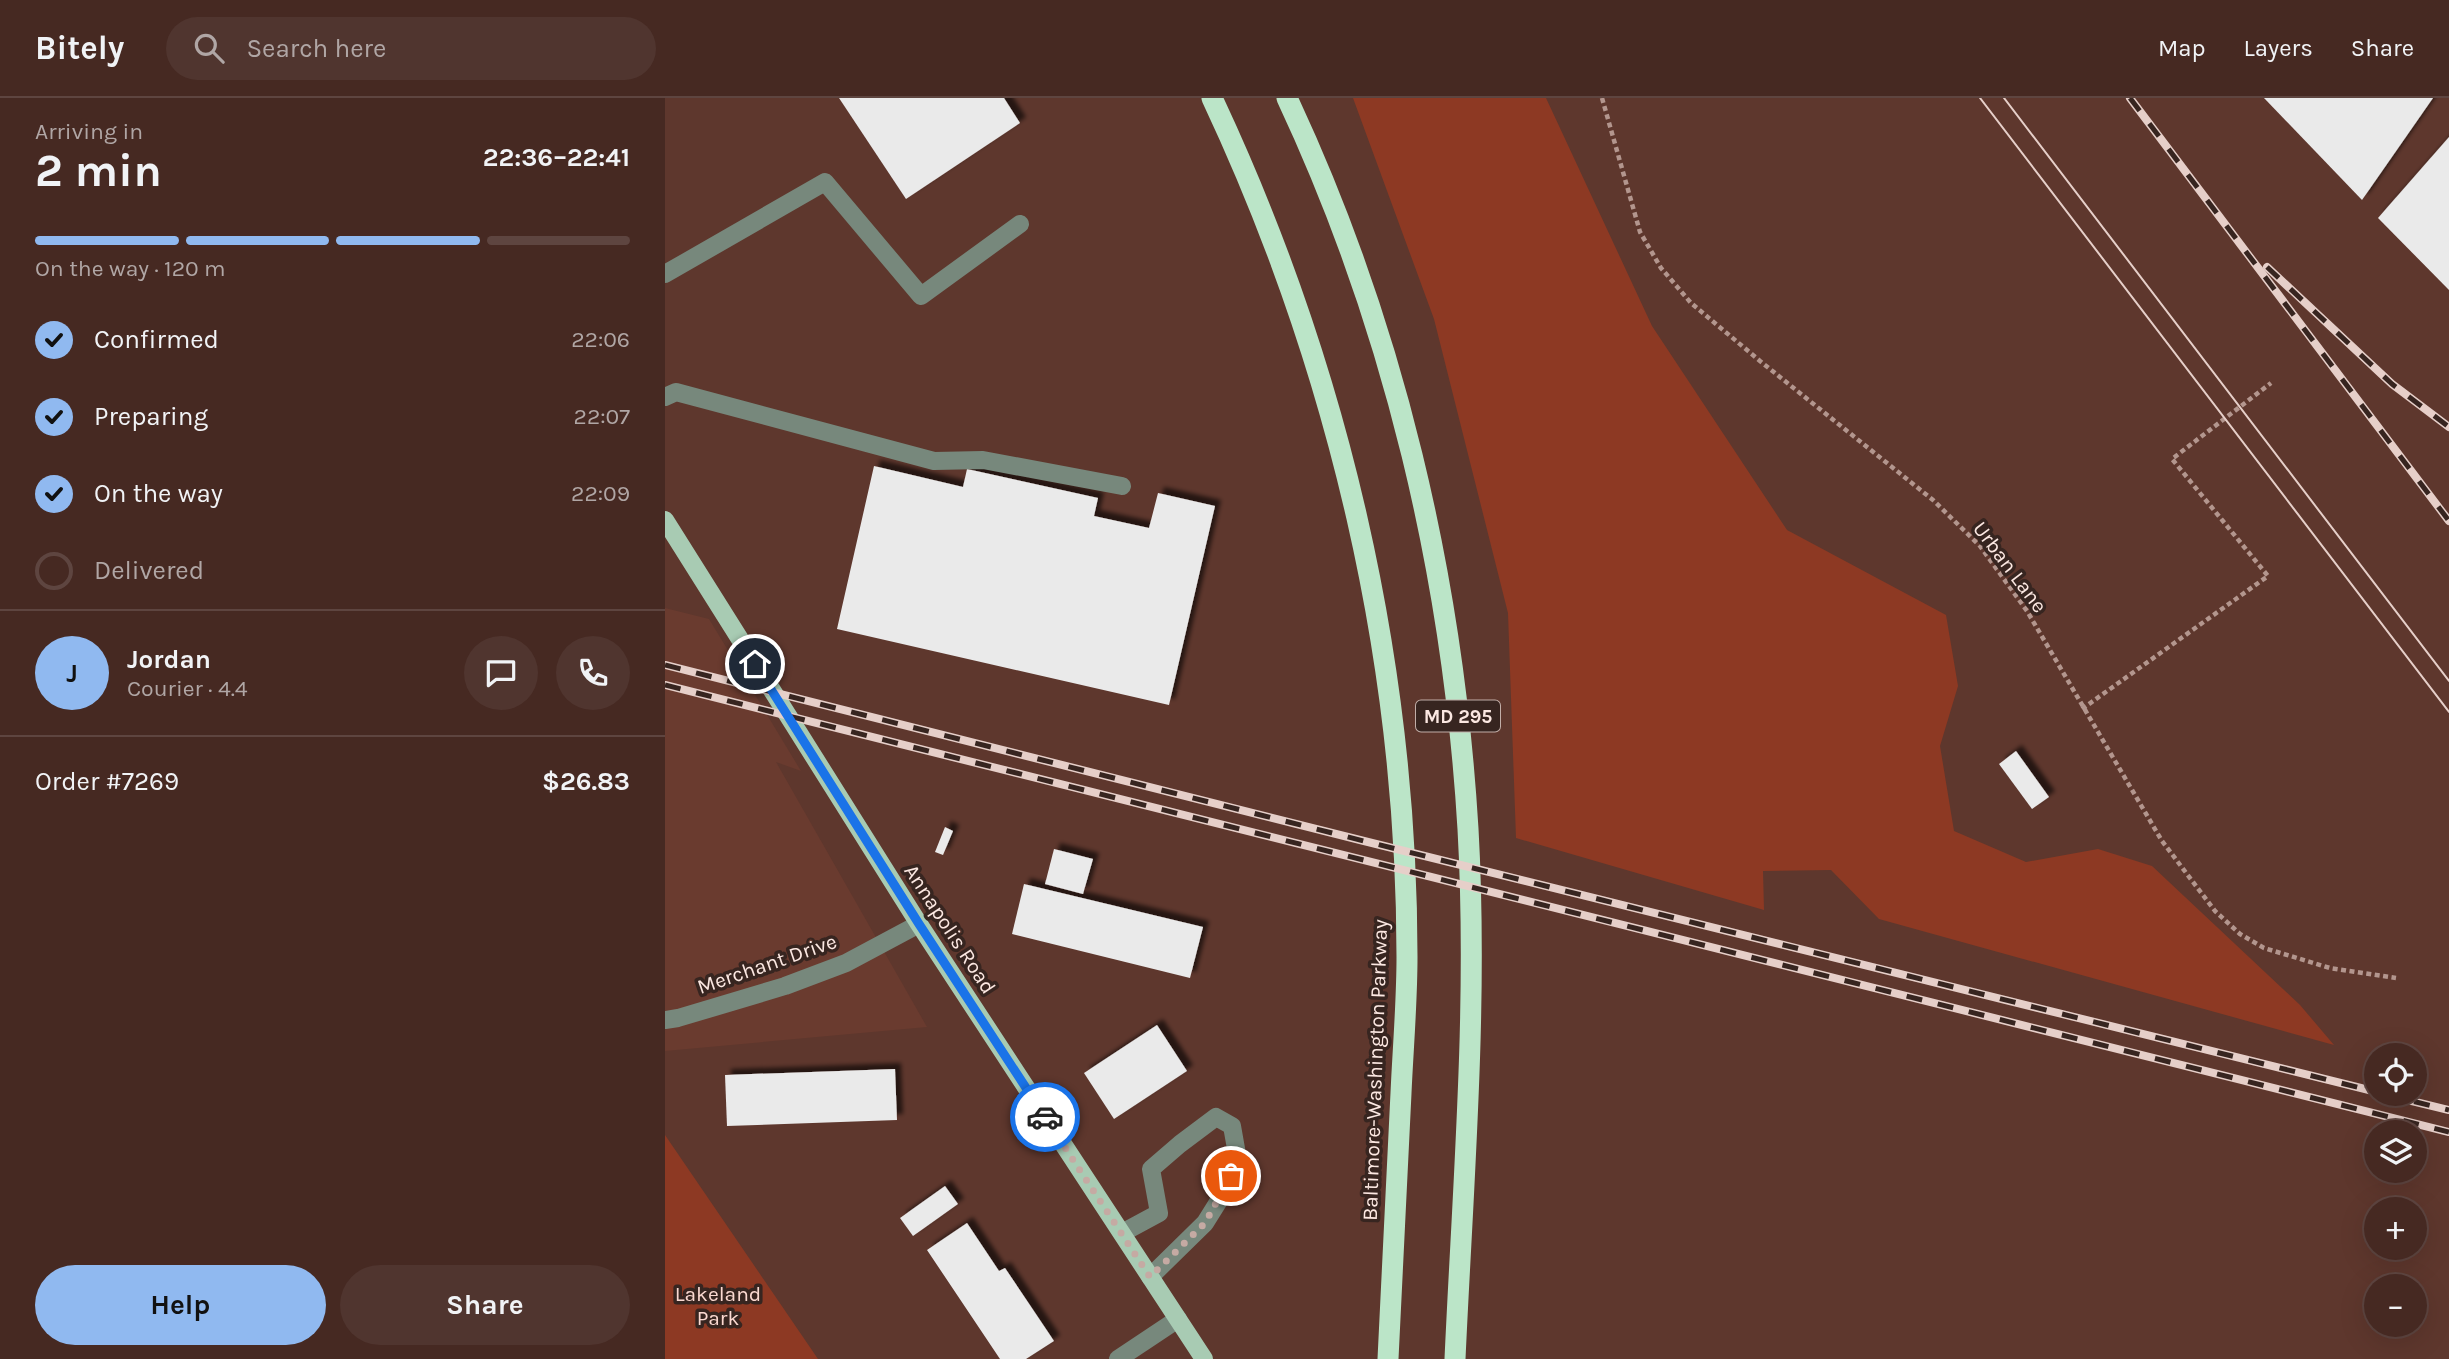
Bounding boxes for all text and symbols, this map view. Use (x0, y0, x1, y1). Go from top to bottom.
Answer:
search box (166, 17, 656, 80)
text: Bitely (35, 29, 124, 67)
icon: search (190, 29, 228, 67)
text: Search here (246, 33, 386, 64)
text: Map (2158, 34, 2206, 62)
text: Layers (2244, 34, 2313, 62)
text: Share (2351, 34, 2414, 62)
text: Arriving in (35, 118, 143, 145)
text: 22:36–22:41 (483, 142, 630, 173)
text: 2 min (35, 144, 162, 198)
text: On the way · 120 m (35, 255, 226, 282)
icon: check (35, 321, 73, 359)
text: Confirmed (94, 324, 219, 355)
text: 22:06 (571, 326, 630, 353)
icon: check (35, 398, 73, 436)
text: Preparing (94, 401, 208, 432)
text: 22:07 (574, 403, 630, 430)
icon: check (35, 475, 73, 513)
text: On the way (94, 478, 223, 509)
text: 22:09 (571, 480, 630, 507)
street label: Urban Lane (1968, 517, 2052, 617)
text: Delivered (94, 555, 204, 586)
pin (725, 634, 785, 694)
button: chat (464, 636, 538, 710)
button: phone (556, 636, 630, 710)
text: Jordan (127, 644, 211, 675)
icon: home (736, 645, 774, 683)
text: J (66, 658, 78, 689)
text: Courier · 4.4 (127, 675, 248, 702)
road number: MD 295 (1416, 701, 1500, 732)
text: Order #7269 (35, 766, 179, 797)
text: $26.83 (542, 766, 630, 797)
street label: Annapolis Road (899, 860, 1001, 998)
street label: Baltimore-Washington Parkway (1358, 919, 1392, 1221)
street label: Merchant Drive (694, 929, 840, 999)
map controls (2364, 1043, 2427, 1337)
button: locate (2364, 1043, 2427, 1106)
courier (1010, 1082, 1080, 1152)
icon: car (1026, 1098, 1064, 1136)
button: layers (2364, 1120, 2427, 1183)
pin (1201, 1146, 1261, 1206)
icon: bag (1212, 1157, 1250, 1195)
button: + (2364, 1197, 2427, 1260)
button: Help (35, 1265, 326, 1345)
button: Share (340, 1265, 630, 1345)
button: − (2364, 1274, 2427, 1337)
park label: Lakeland Park (675, 1282, 761, 1330)

